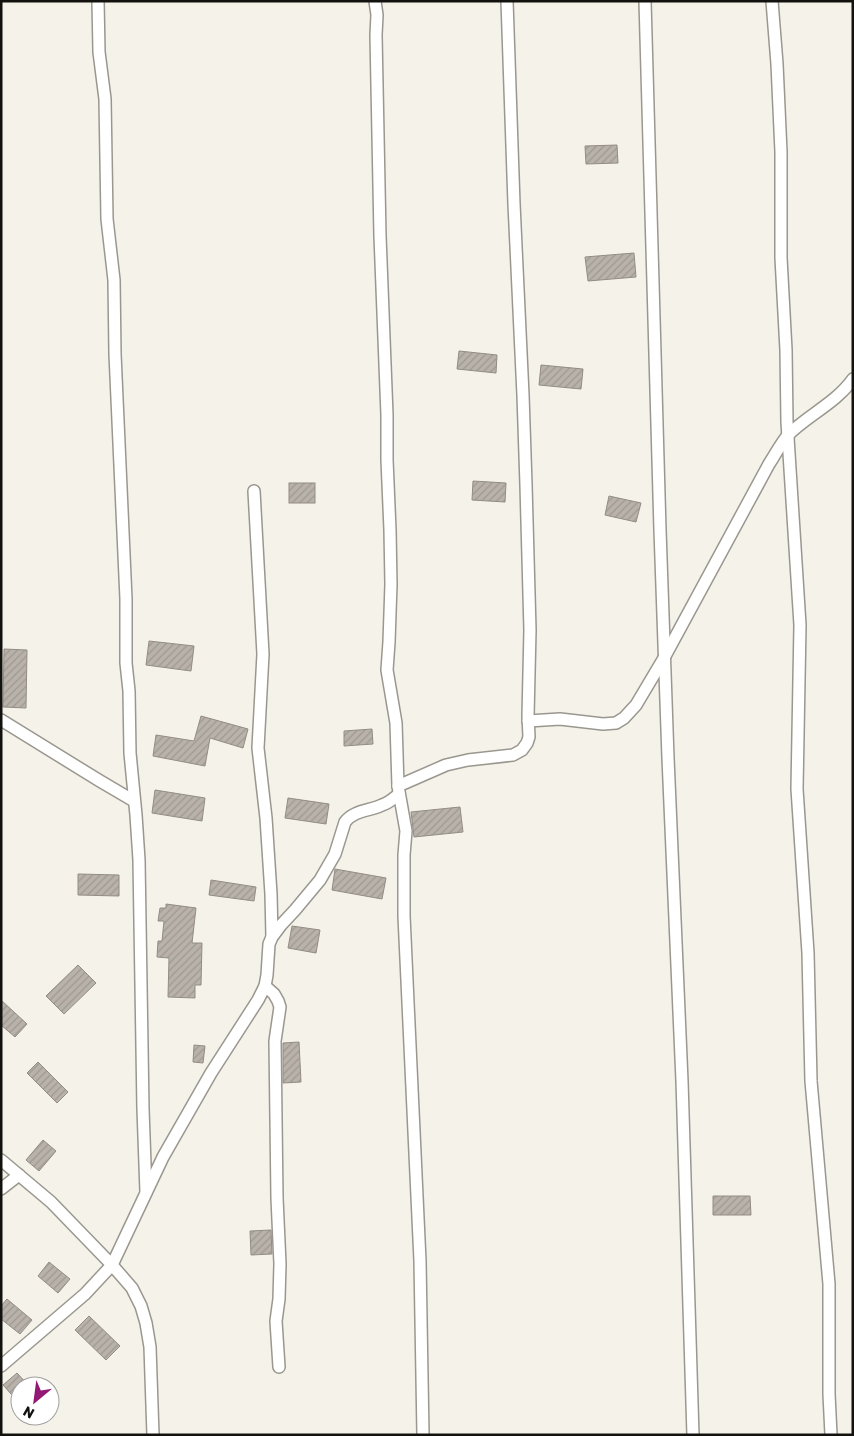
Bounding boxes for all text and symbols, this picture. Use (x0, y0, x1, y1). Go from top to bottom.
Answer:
north arrow (10, 1376, 60, 1426)
text: N (20, 1402, 37, 1422)

